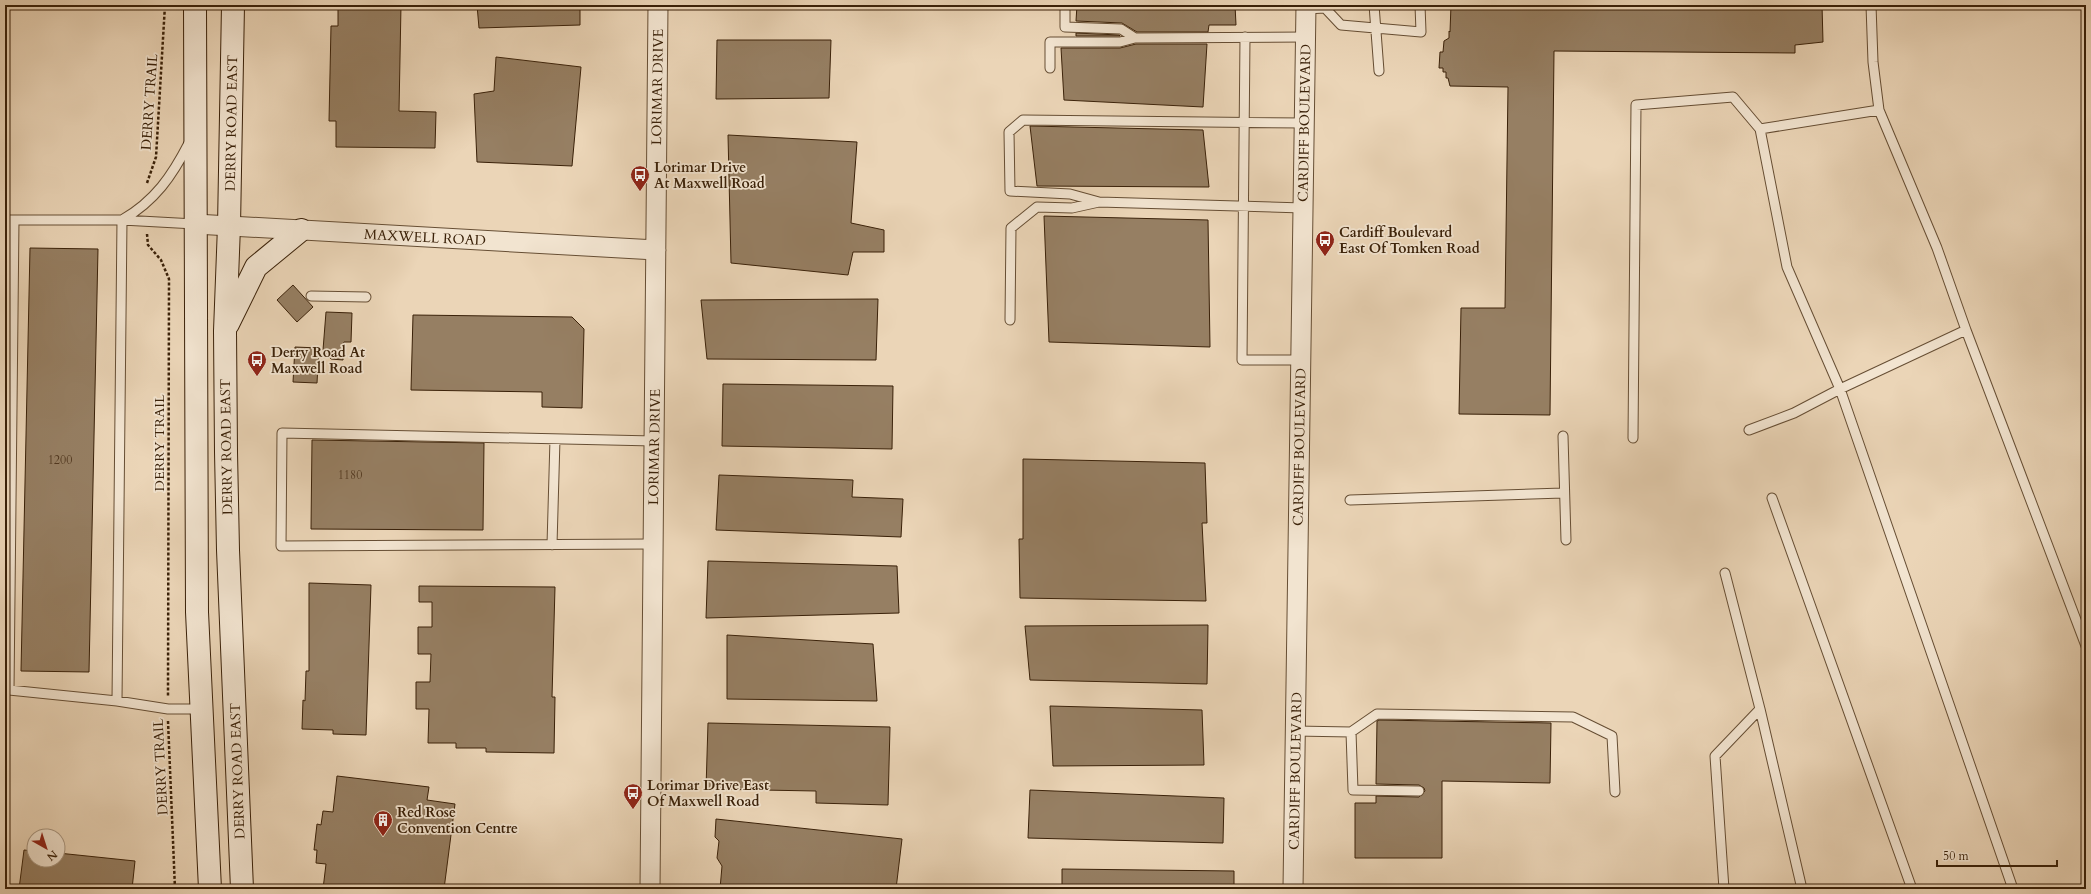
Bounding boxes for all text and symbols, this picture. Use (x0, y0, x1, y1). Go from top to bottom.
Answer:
street label: LORIMAR DRIVE (647, 28, 668, 145)
street label: CARDIFF BOULEVARD (1294, 44, 1315, 202)
street label: DERRY TRAIL (137, 53, 162, 151)
street label: DERRY ROAD EAST (221, 55, 242, 191)
place label: Lorimar Drive At Maxwell Road (654, 158, 765, 193)
bus stop icon: Lorimar Drive At Maxwell Road (629, 164, 651, 192)
place label: Cardiff Boulevard East Of Tomken Road (1339, 223, 1480, 258)
street label: MAXWELL ROAD (364, 225, 486, 250)
bus stop icon: Cardiff Boulevard East Of Tomken Road (1314, 229, 1336, 257)
place label: Derry Road At Maxwell Road (271, 343, 365, 378)
bus stop icon: Derry Road At Maxwell Road (246, 349, 268, 377)
street label: CARDIFF BOULEVARD (1289, 368, 1310, 526)
street label: DERRY ROAD EAST (216, 379, 237, 515)
street label: LORIMAR DRIVE (644, 388, 665, 505)
street label: DERRY TRAIL (150, 394, 169, 491)
house number: 1200 (48, 452, 72, 468)
house number: 1180 (338, 467, 362, 483)
street label: CARDIFF BOULEVARD (1285, 692, 1306, 850)
street label: DERRY ROAD EAST (226, 702, 249, 839)
street label: DERRY TRAIL (148, 718, 173, 816)
place label: Lorimar Drive East Of Maxwell Road (647, 776, 769, 811)
bus stop icon: Lorimar Drive East Of Maxwell Road (622, 782, 644, 810)
place label: Red Rose Convention Centre (397, 803, 518, 838)
building icon: Red Rose Convention Centre (372, 809, 394, 837)
north arrow (26, 828, 66, 868)
scale bar (1937, 842, 2057, 868)
text: N (43, 847, 60, 865)
text: 50 m (1943, 848, 1970, 864)

